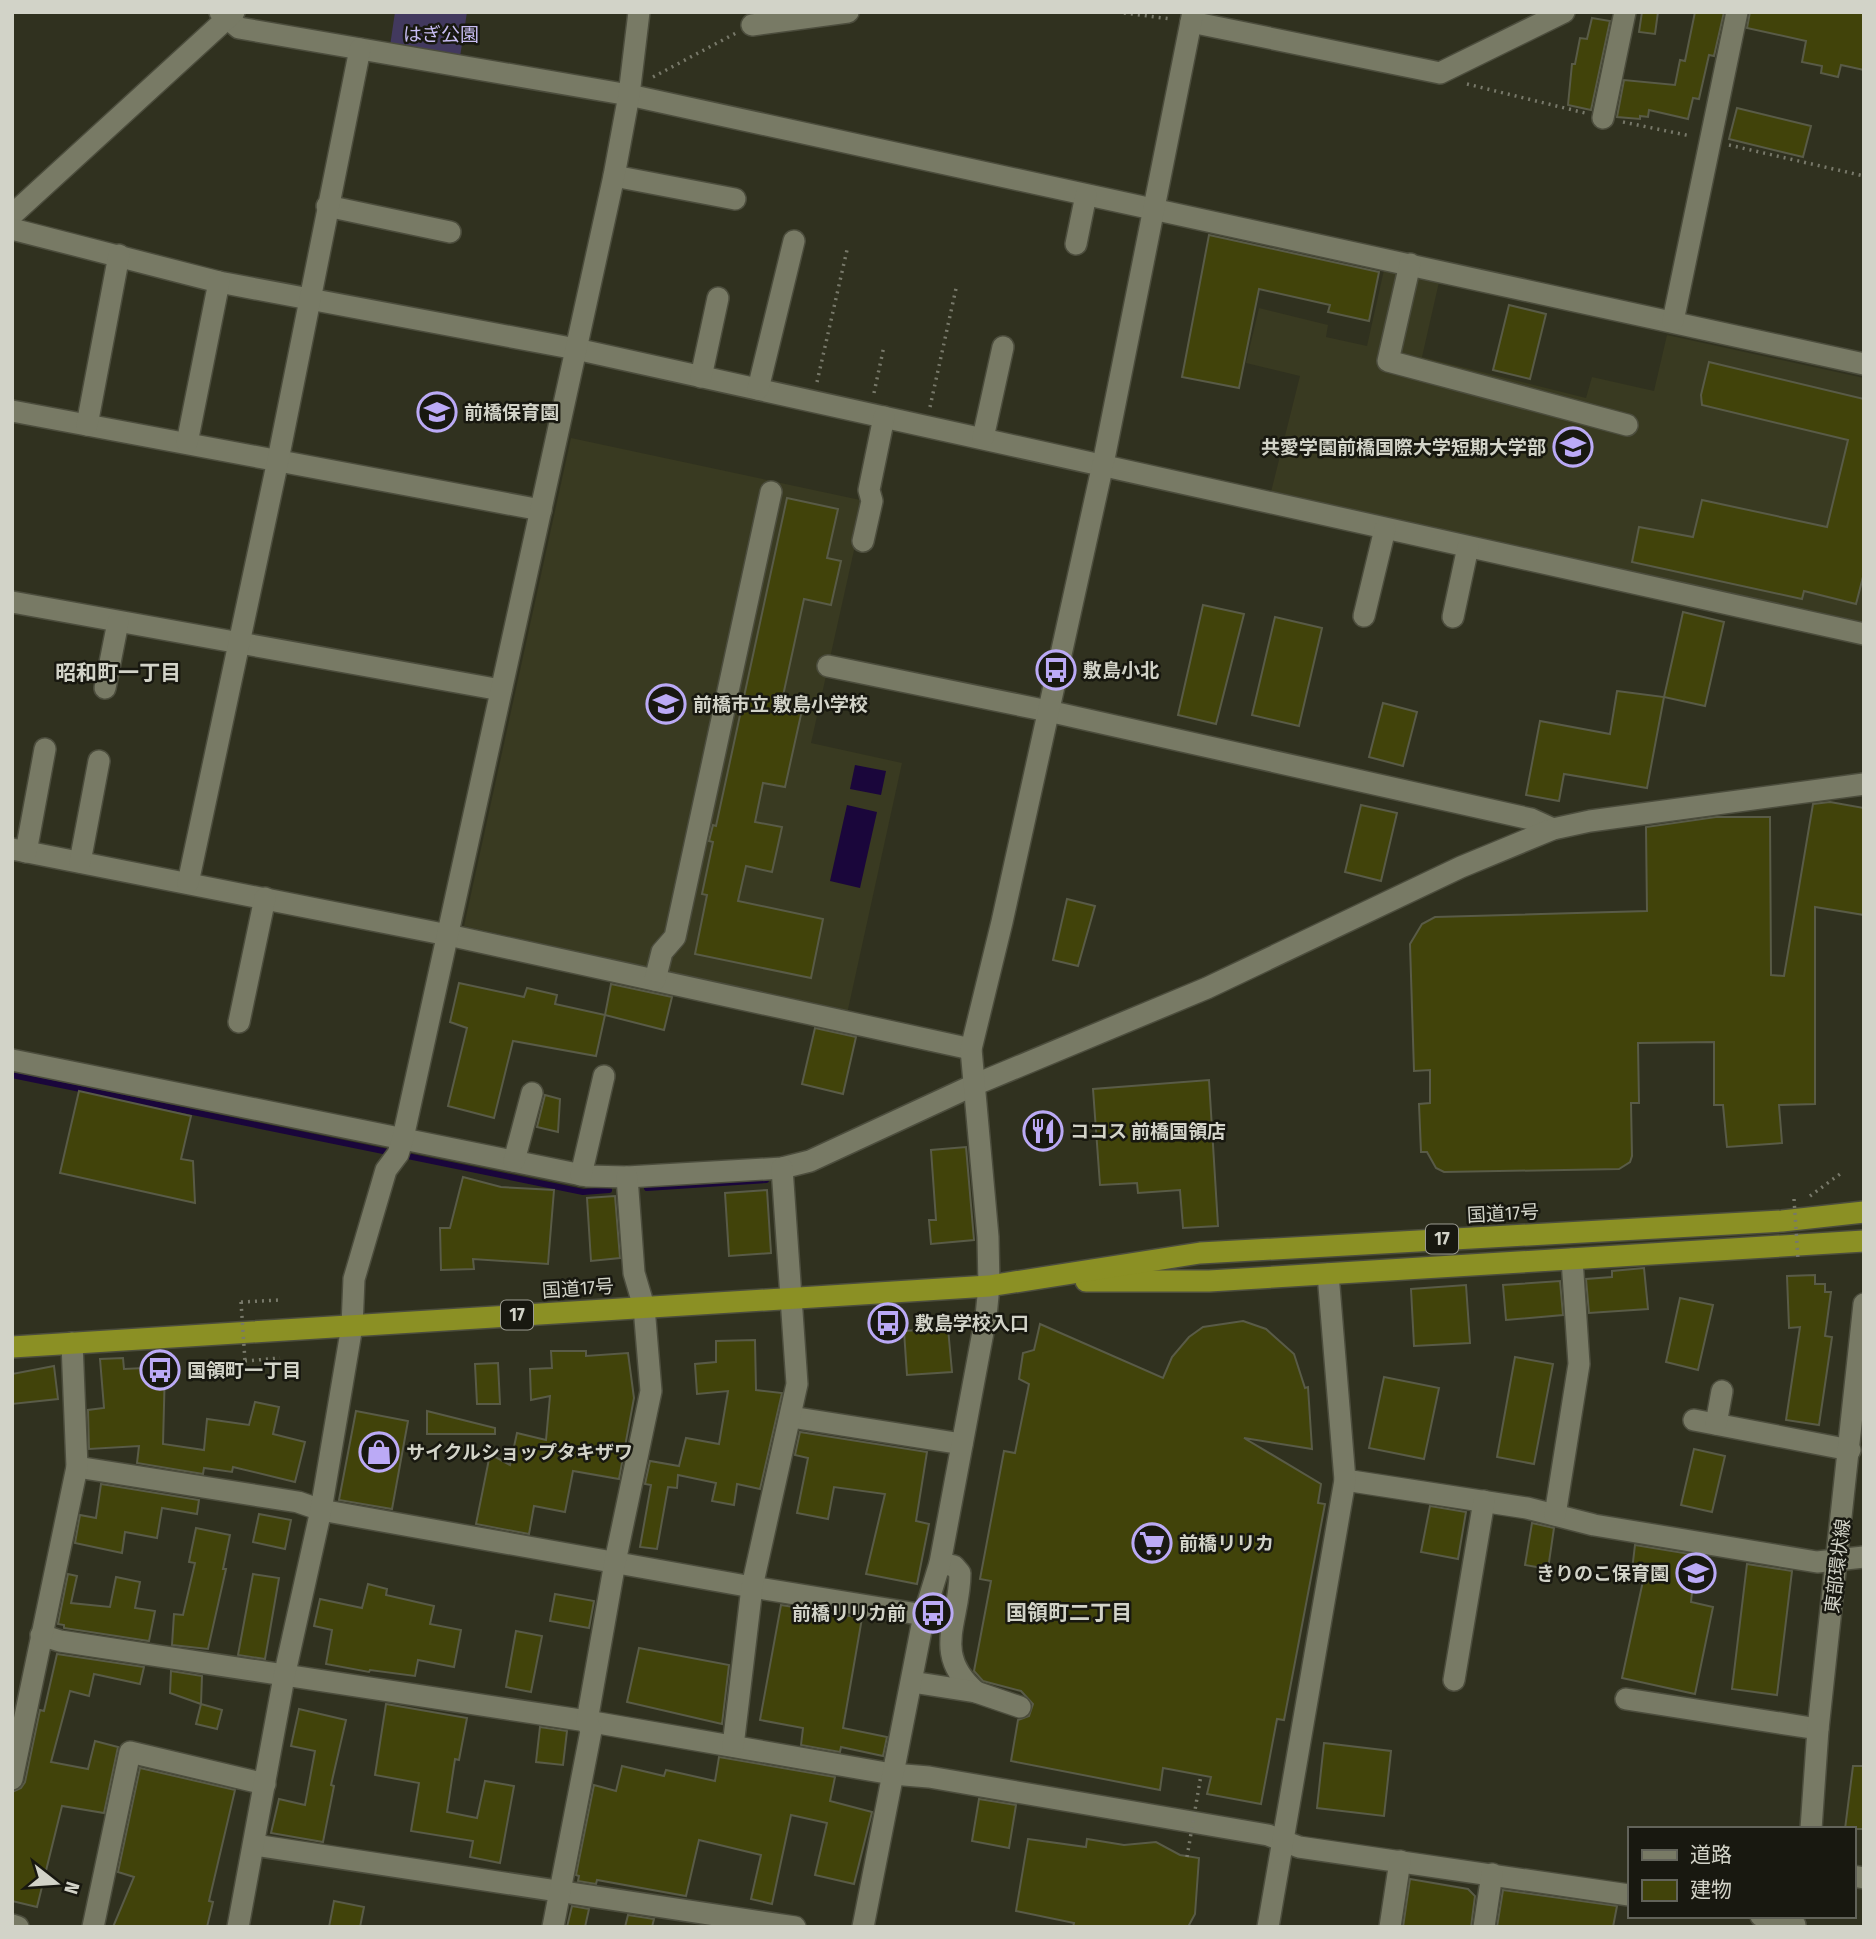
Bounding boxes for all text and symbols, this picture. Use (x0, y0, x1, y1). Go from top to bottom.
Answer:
park label: はぎ公園 (403, 23, 479, 46)
school or university icon: 前橋保育園 (416, 391, 458, 433)
place label: 前橋保育園 (464, 401, 559, 424)
school or university icon: 共愛学園前橋国際大学短期大学部 (1552, 426, 1594, 468)
place label: 共愛学園前橋国際大学短期大学部 (1261, 436, 1546, 459)
bus stop icon: 敷島小北 (1035, 649, 1077, 691)
place label: 敷島小北 (1083, 659, 1159, 682)
district label: 昭和町一丁目 (55, 660, 181, 686)
school or university icon: 前橋市立 敷島小学校 (645, 683, 687, 725)
place label: 前橋市立 敷島小学校 (693, 693, 868, 716)
restaurant icon: ココス 前橋国領店 (1022, 1110, 1064, 1152)
place label: ココス 前橋国領店 (1070, 1120, 1226, 1143)
street label: 国道17号 (1466, 1200, 1540, 1227)
road number: 17 (1426, 1224, 1458, 1254)
street label: 国道17号 (541, 1275, 615, 1302)
road number: 17 (501, 1300, 533, 1330)
bus stop icon: 敷島学校入口 (867, 1302, 909, 1344)
place label: 敷島学校入口 (915, 1312, 1029, 1335)
bus stop icon: 国領町一丁目 (139, 1349, 181, 1391)
place label: 国領町一丁目 (187, 1359, 301, 1382)
shop icon: サイクルショップタキザワ (358, 1431, 400, 1473)
place label: サイクルショップタキザワ (406, 1441, 633, 1464)
street label: 東部環状線 (1820, 1518, 1855, 1615)
supermarket icon: 前橋リリカ (1131, 1522, 1173, 1564)
place label: 前橋リリカ (1179, 1532, 1274, 1555)
school or university icon: きりのこ保育園 (1675, 1552, 1717, 1594)
place label: きりのこ保育園 (1536, 1562, 1669, 1585)
bus stop icon: 前橋リリカ前 (912, 1592, 954, 1634)
district label: 国領町二丁目 (1006, 1600, 1132, 1626)
place label: 前橋リリカ前 (792, 1602, 906, 1625)
legend (1628, 1827, 1855, 1918)
text: 道路 (1690, 1842, 1732, 1868)
north arrow (21, 1848, 91, 1918)
text: 建物 (1690, 1877, 1732, 1903)
text: N (59, 1879, 84, 1897)

